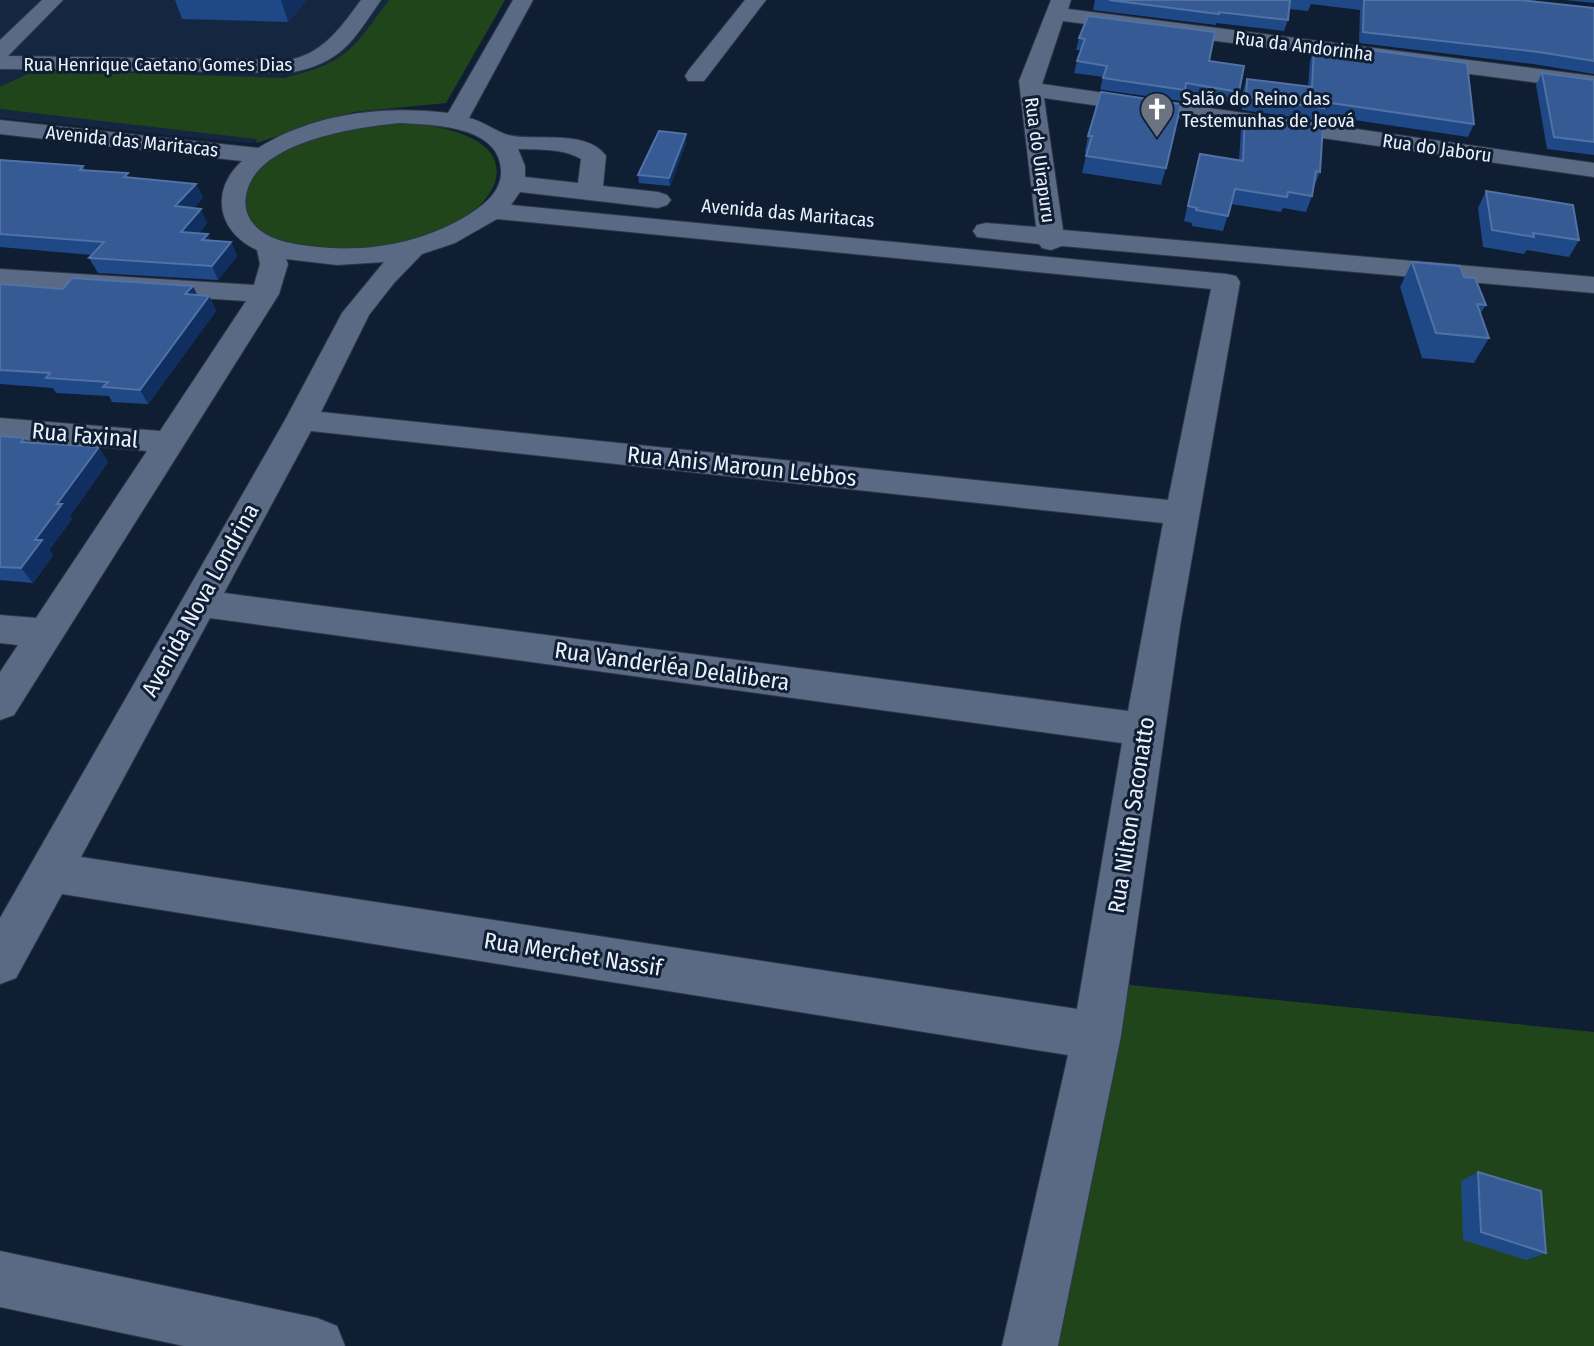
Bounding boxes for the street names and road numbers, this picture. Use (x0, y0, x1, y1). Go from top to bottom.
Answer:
street label: Rua da Andorinha (1234, 26, 1374, 66)
street label: Rua Henrique Caetano Gomes Dias (24, 53, 292, 76)
street label: Rua do Uirapuru (1020, 96, 1060, 224)
street label: Avenida das Maritacas (45, 121, 219, 161)
street label: Rua do Jaboru (1381, 129, 1493, 167)
street label: Avenida das Maritacas (701, 194, 875, 232)
street label: Rua Faxinal (31, 416, 139, 454)
street label: Rua Anis Maroun Lebbos (626, 440, 858, 492)
street label: Avenida Nova Londrina (135, 499, 265, 701)
street label: Rua Vanderléa Delalibera (553, 636, 791, 696)
street label: Rua Nilton Saconatto (1102, 715, 1160, 915)
street label: Rua Merchet Nassif (482, 926, 666, 982)

